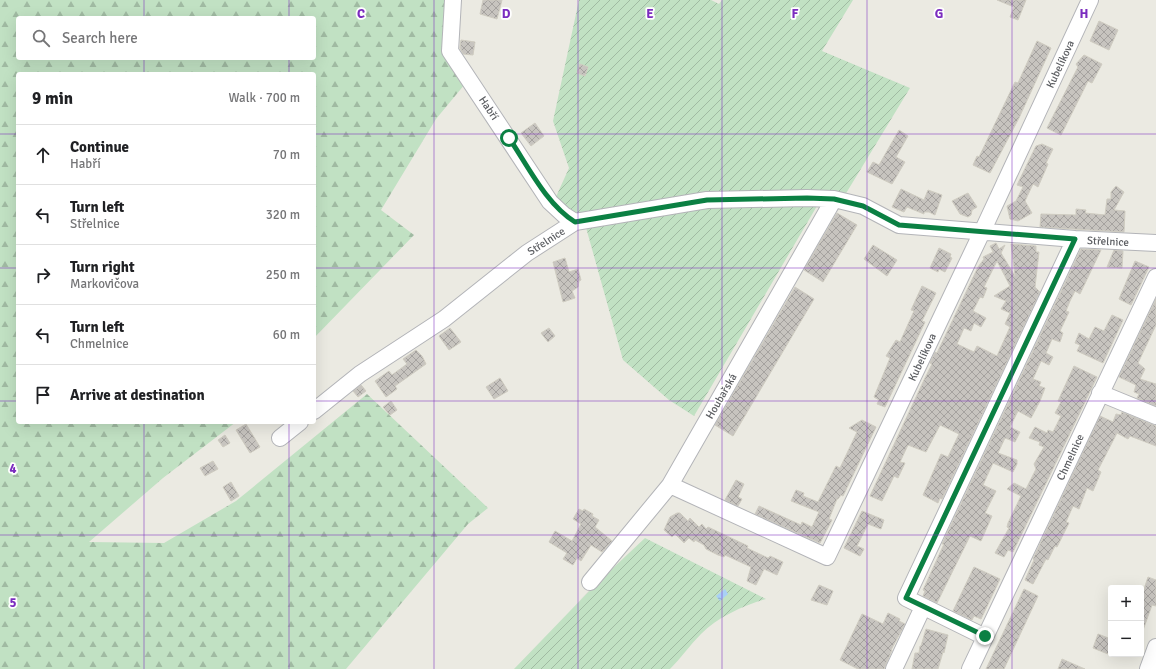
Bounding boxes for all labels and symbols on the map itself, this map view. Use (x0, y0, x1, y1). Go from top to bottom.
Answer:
text: C (357, 6, 365, 22)
text: D (502, 6, 511, 22)
text: E (646, 6, 654, 22)
text: F (792, 6, 799, 22)
text: G (935, 6, 943, 22)
text: H (1080, 6, 1088, 22)
street label: Kubelíkova (1044, 38, 1077, 90)
street label: Habří (476, 94, 501, 123)
route start (500, 129, 518, 147)
street label: Střelnice (525, 224, 567, 258)
street label: Střelnice (1087, 234, 1129, 249)
street label: Kubelíkova (906, 331, 939, 383)
street label: Houbařská (703, 371, 740, 421)
street label: Chmelnice (1054, 432, 1087, 483)
text: 4 (9, 461, 17, 477)
text: 5 (9, 595, 17, 611)
route end (976, 627, 994, 645)

